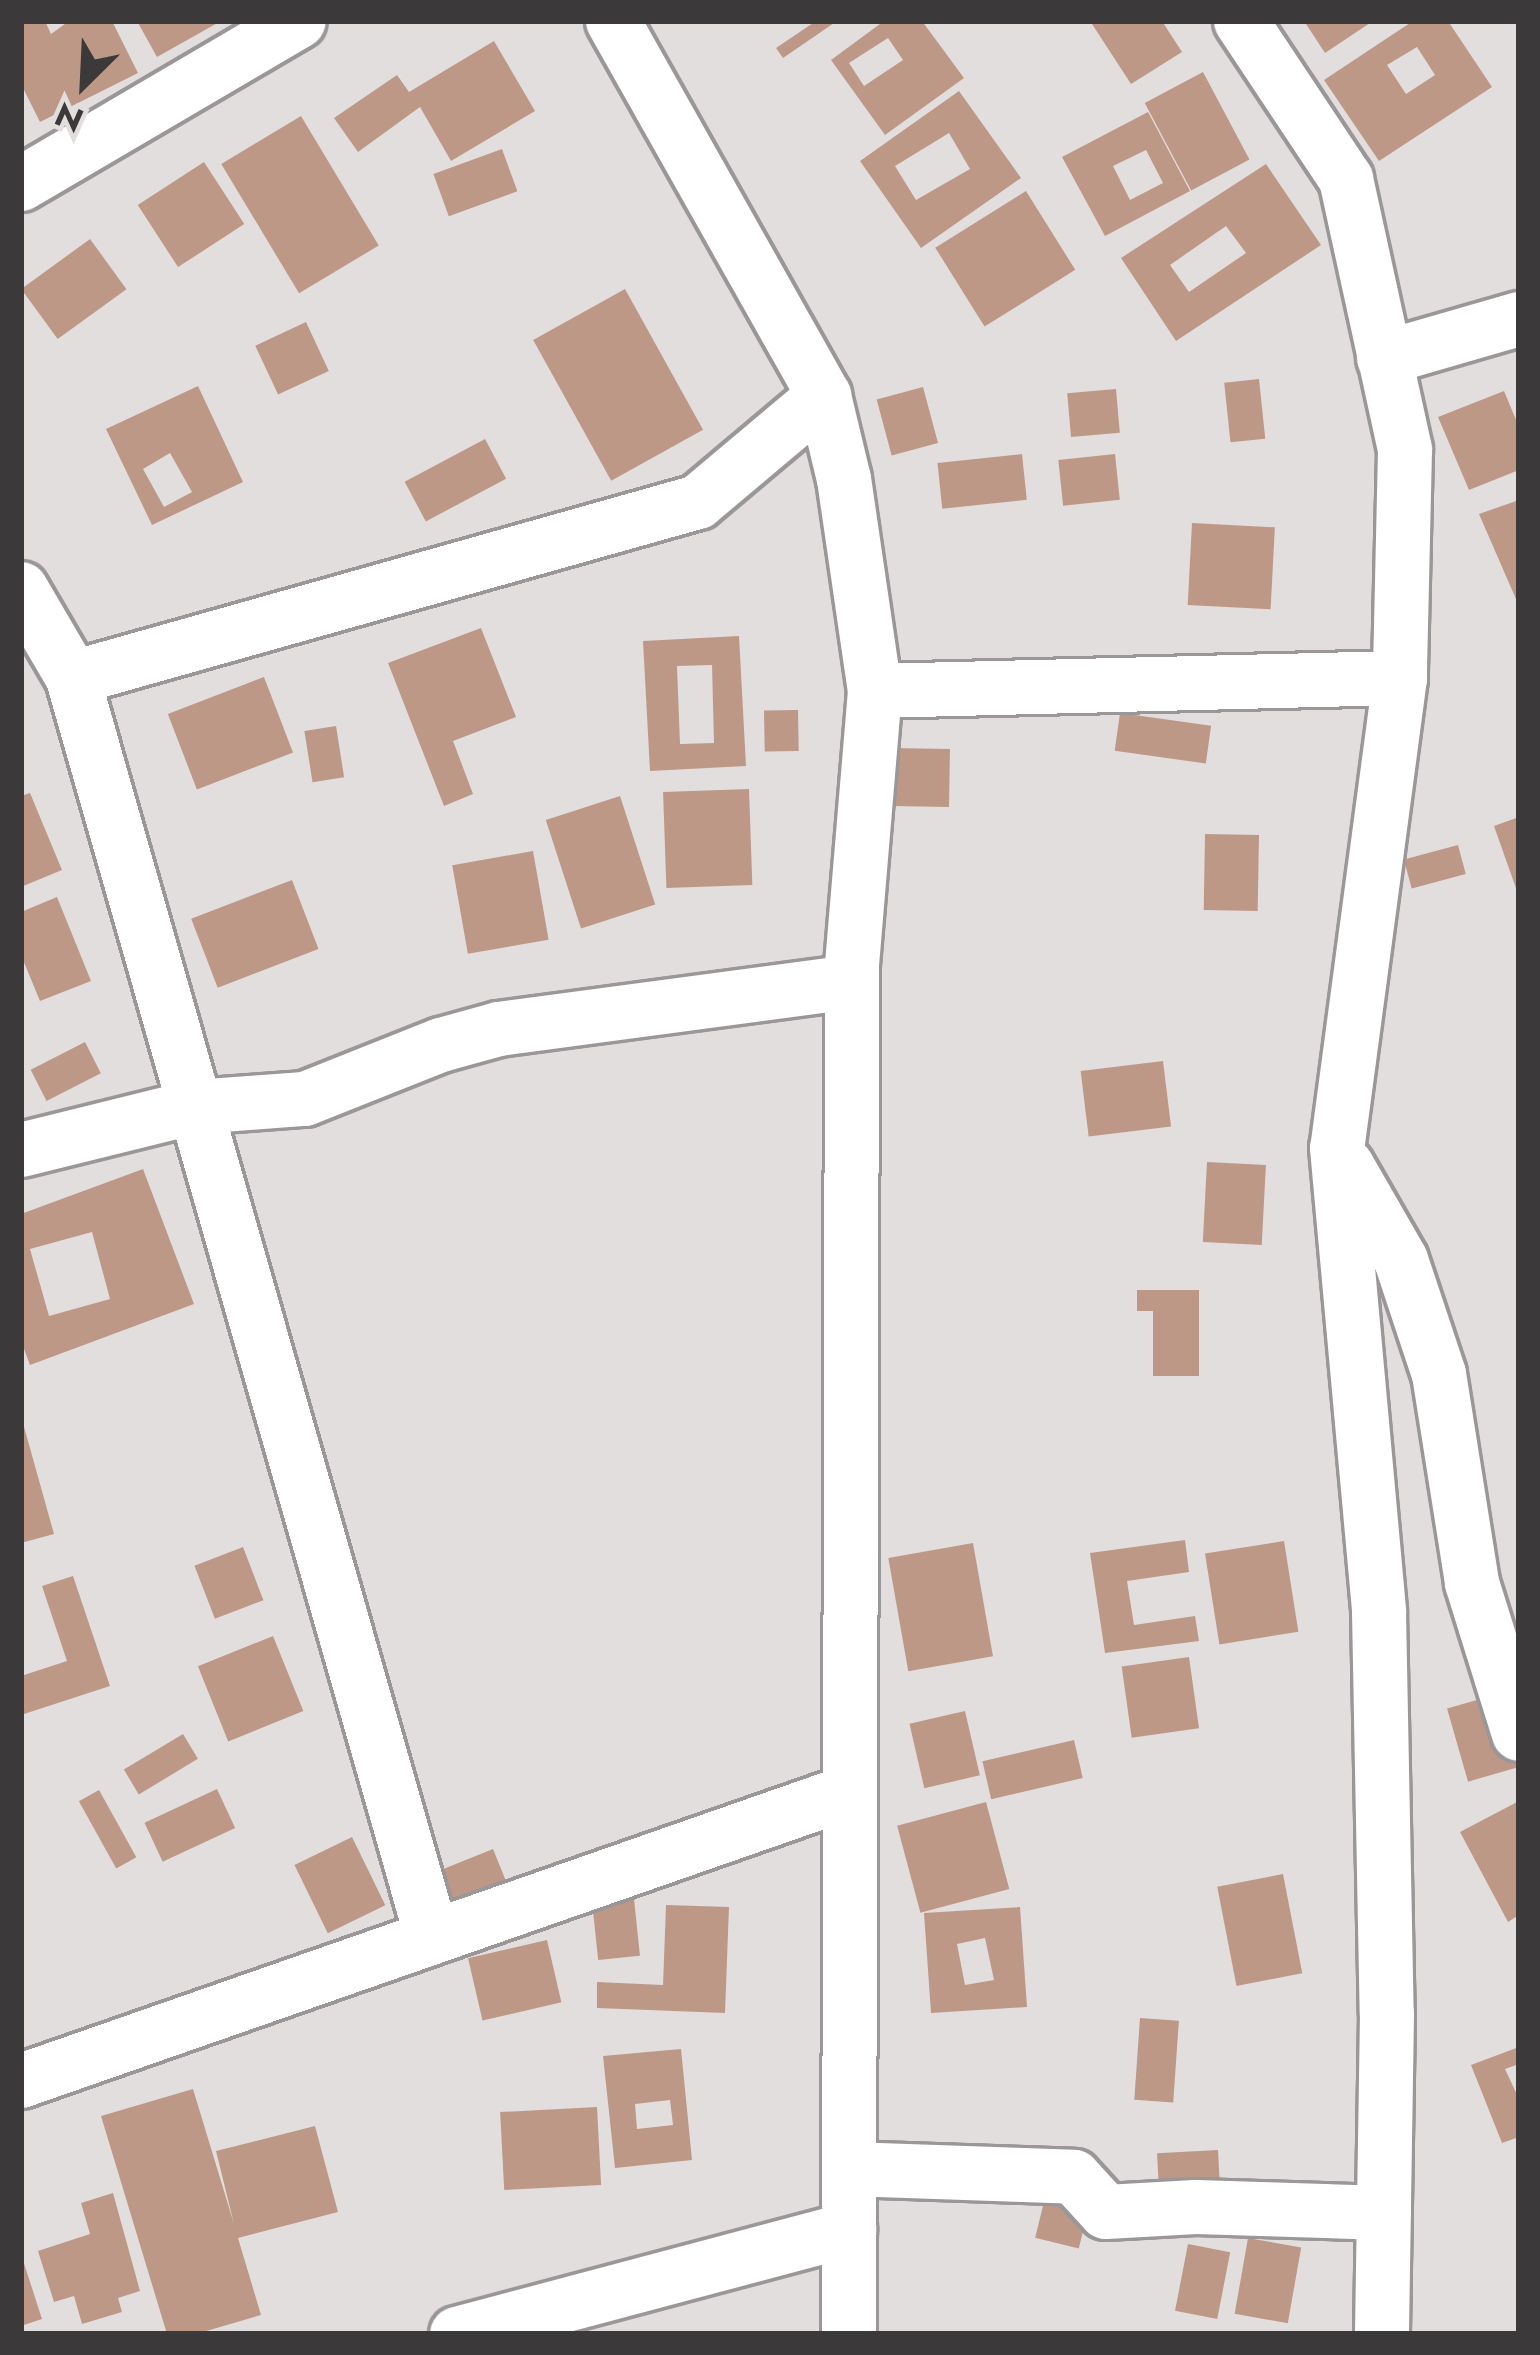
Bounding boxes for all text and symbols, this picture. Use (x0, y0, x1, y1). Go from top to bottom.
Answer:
north arrow (24, 24, 144, 144)
text: N (48, 91, 91, 144)

